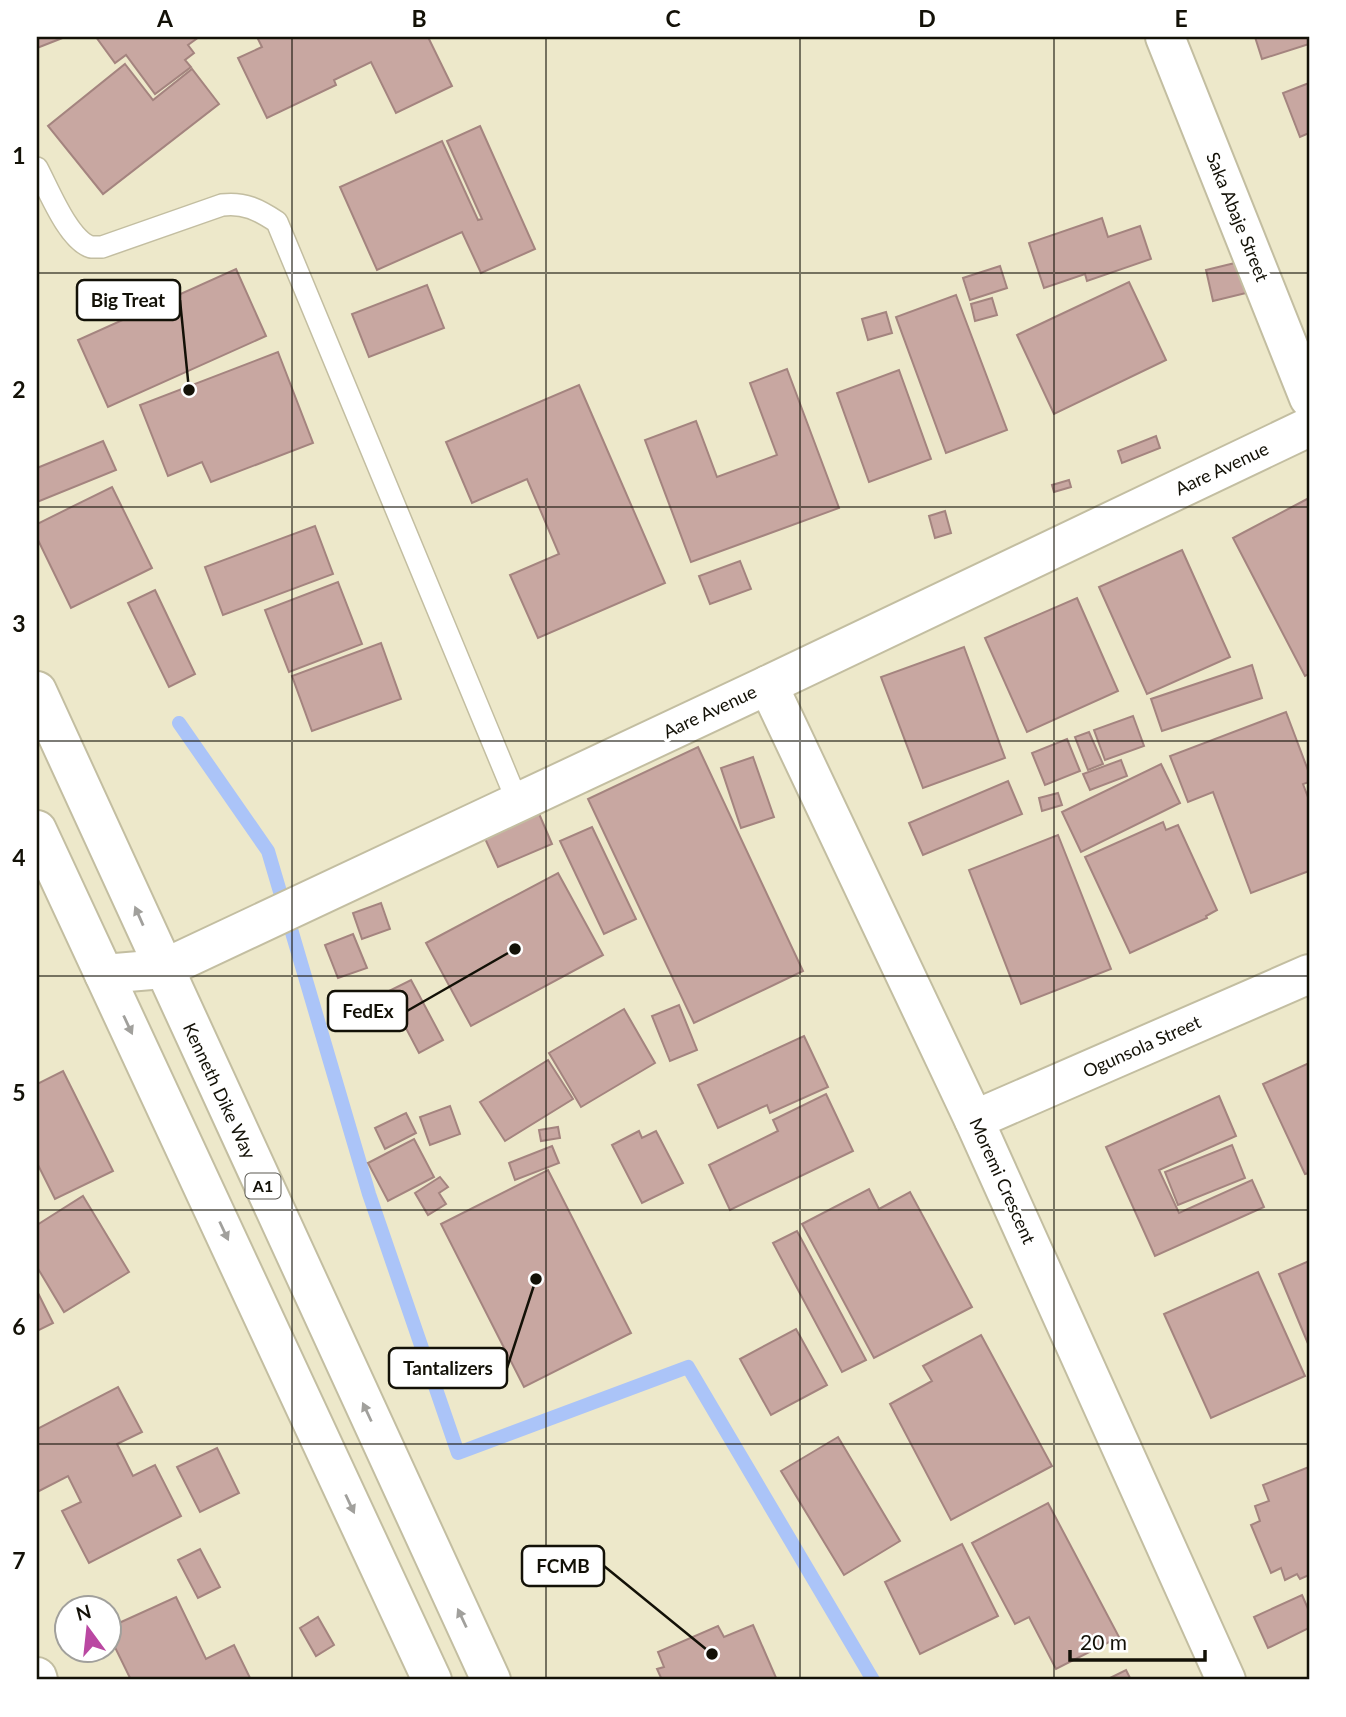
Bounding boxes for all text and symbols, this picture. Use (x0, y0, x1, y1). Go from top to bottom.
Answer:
text: A (156, 4, 174, 32)
text: B (411, 4, 427, 32)
text: C (665, 4, 681, 32)
text: D (918, 4, 936, 32)
text: E (1174, 4, 1188, 32)
text: 1 (12, 141, 26, 169)
street label: Saka Abaje Street (1202, 149, 1274, 285)
callout: Big Treat (77, 280, 180, 320)
text: Big Treat (91, 288, 165, 311)
text: 2 (12, 375, 26, 403)
street label: Aare Avenue (1171, 437, 1272, 499)
text: 3 (12, 609, 26, 637)
street label: Aare Avenue (659, 680, 760, 742)
text: 4 (12, 843, 26, 871)
one-way arrow (133, 906, 145, 926)
callout: FedEx (328, 991, 407, 1031)
text: FedEx (342, 999, 394, 1022)
street label: Ogunsola Street (1079, 1010, 1205, 1082)
one-way arrow (123, 1014, 134, 1035)
street label: Kenneth Dike Way (179, 1019, 261, 1163)
text: 5 (12, 1078, 26, 1106)
street label: Moremi Crescent (965, 1114, 1041, 1248)
road number: A1 (246, 1174, 280, 1198)
one-way arrow (218, 1221, 230, 1241)
text: 6 (12, 1312, 26, 1340)
callout: Tantalizers (389, 1348, 507, 1388)
text: Tantalizers (403, 1356, 493, 1379)
one-way arrow (361, 1402, 373, 1422)
one-way arrow (344, 1494, 356, 1514)
text: 7 (12, 1546, 26, 1574)
callout: FCMB (522, 1546, 604, 1586)
text: FCMB (536, 1554, 590, 1577)
north arrow (52, 1594, 122, 1664)
text: N (73, 1599, 94, 1625)
one-way arrow (457, 1608, 468, 1628)
scale bar (1070, 1619, 1204, 1663)
text: 20 m (1080, 1629, 1127, 1654)

